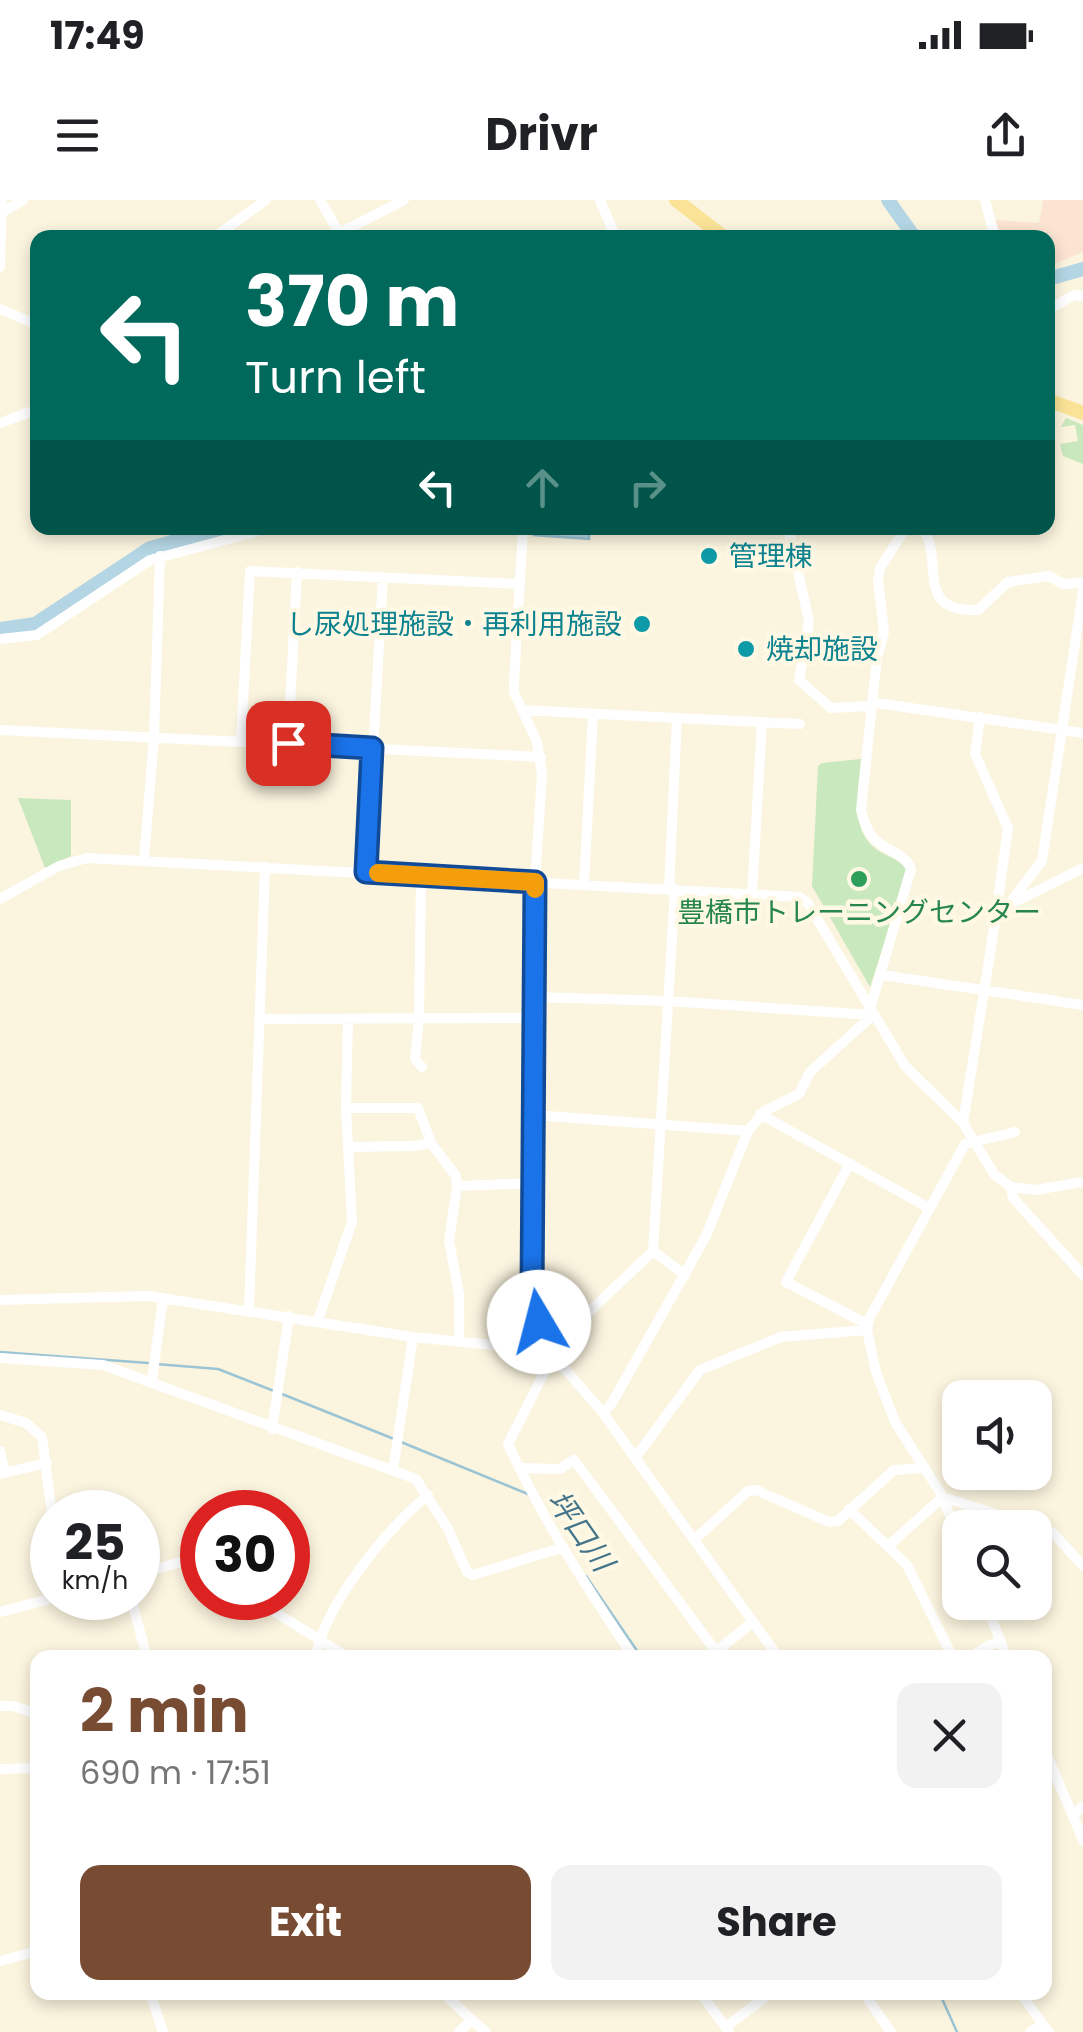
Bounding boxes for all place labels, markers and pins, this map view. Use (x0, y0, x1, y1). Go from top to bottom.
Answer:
place label: 管理棟 (729, 537, 813, 576)
marker: 管理棟 (698, 545, 720, 567)
place label: し尿処理施設・再利用施設 (286, 605, 622, 644)
marker: し尿処理施設・再利用施設 (631, 613, 653, 635)
place label: 焼却施設 (766, 630, 878, 669)
marker: 焼却施設 (735, 638, 757, 660)
pin (246, 701, 331, 786)
marker: 豊橋市トレーニングセンター (848, 868, 870, 890)
place label: 豊橋市トレーニングセンター (677, 893, 1041, 932)

